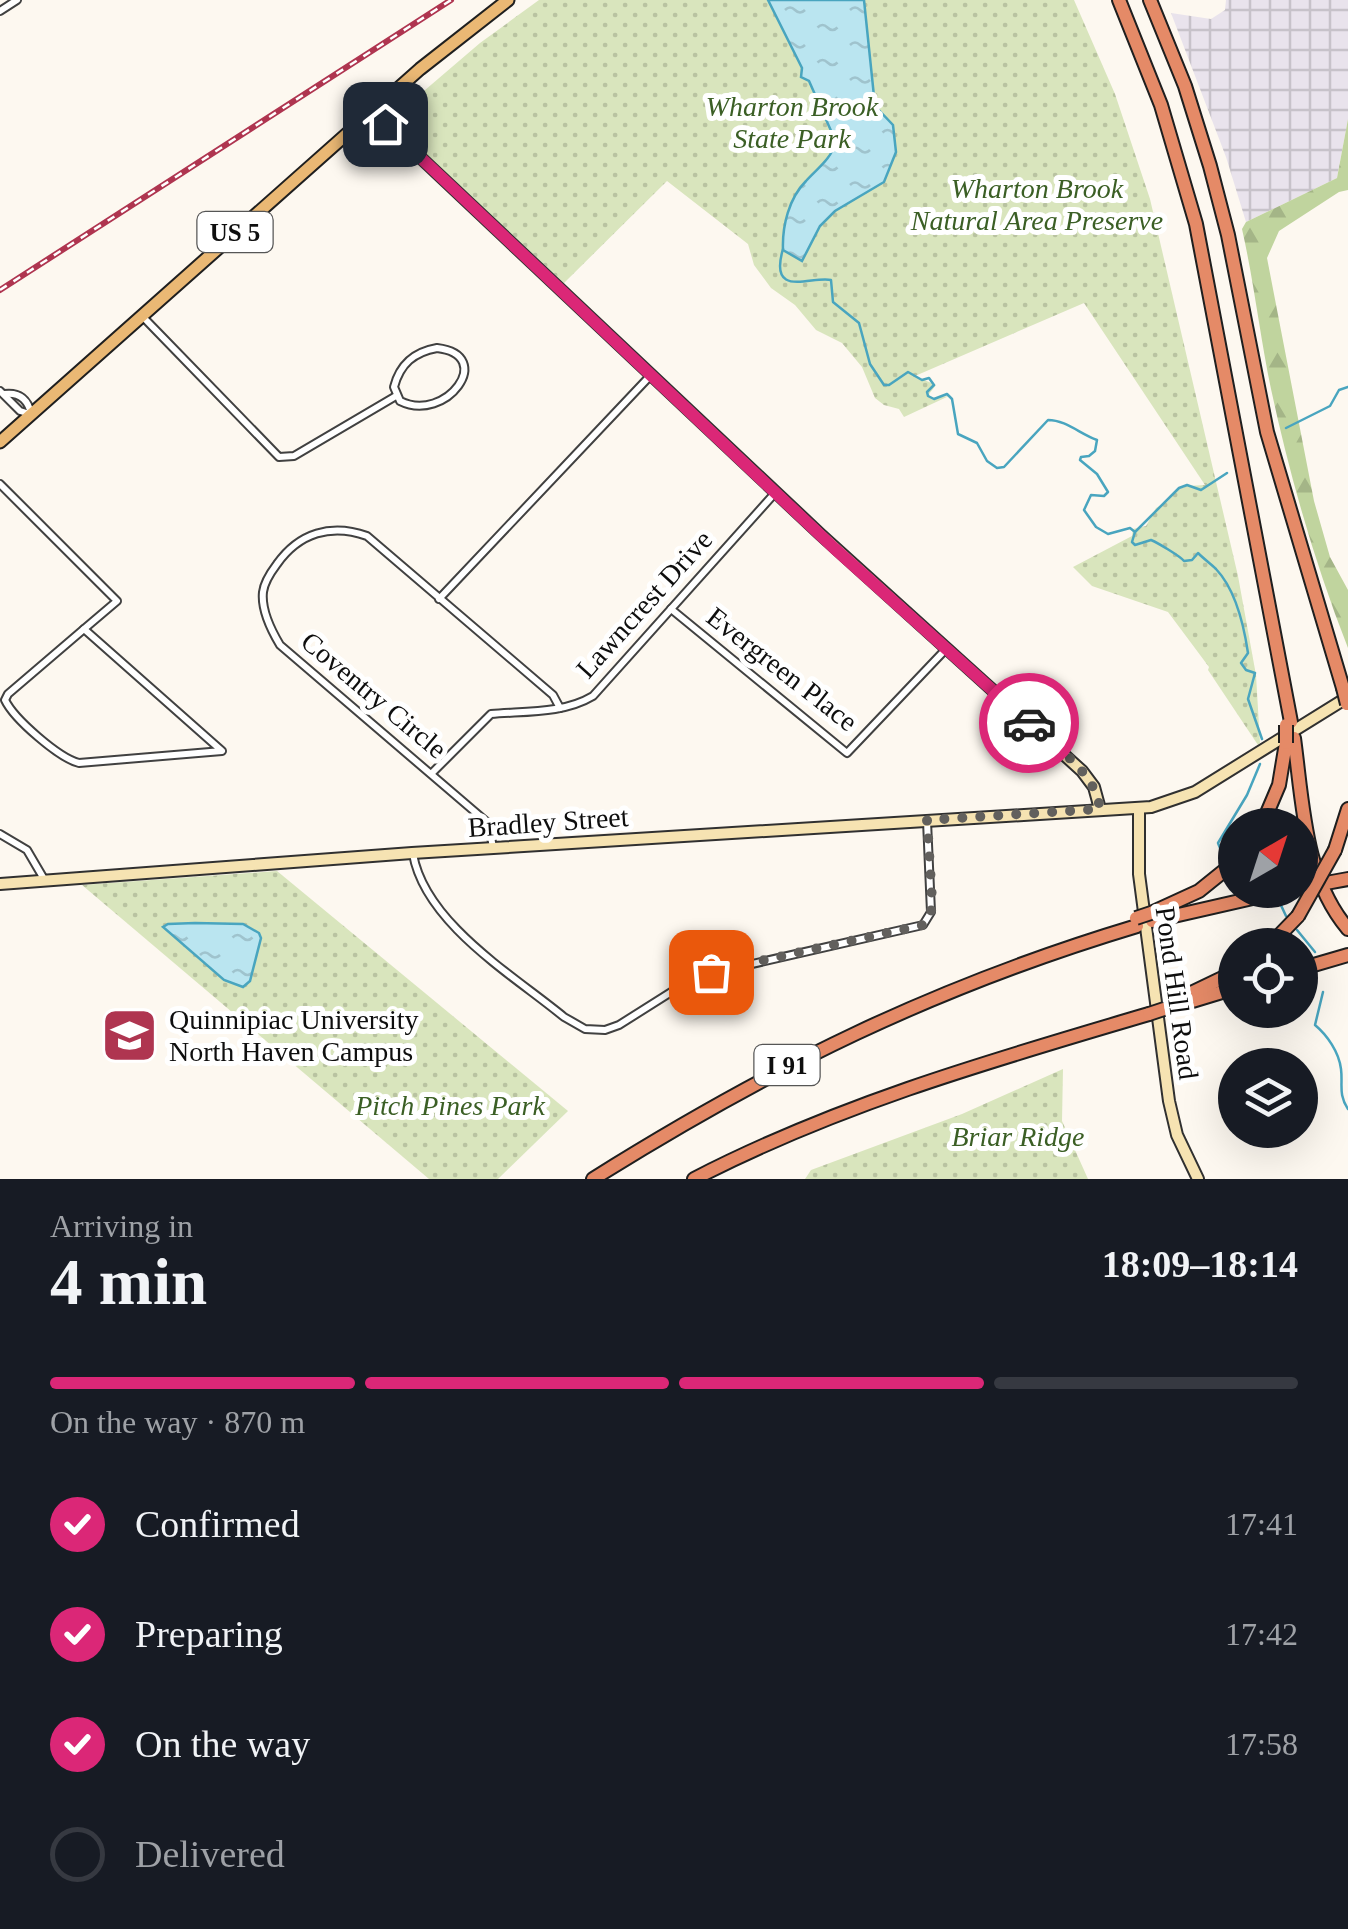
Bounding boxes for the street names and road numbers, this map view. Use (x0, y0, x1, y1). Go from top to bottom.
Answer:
road number: US 5 (198, 212, 272, 252)
street label: Lawncrest Drive (570, 524, 718, 684)
street label: Evergreen Place (701, 601, 863, 737)
street label: Coventry Circle (295, 625, 453, 765)
street label: Bradley Street (467, 801, 630, 843)
street label: Pond Hill Road (1150, 905, 1204, 1081)
road number: I 91 (754, 1045, 820, 1085)

